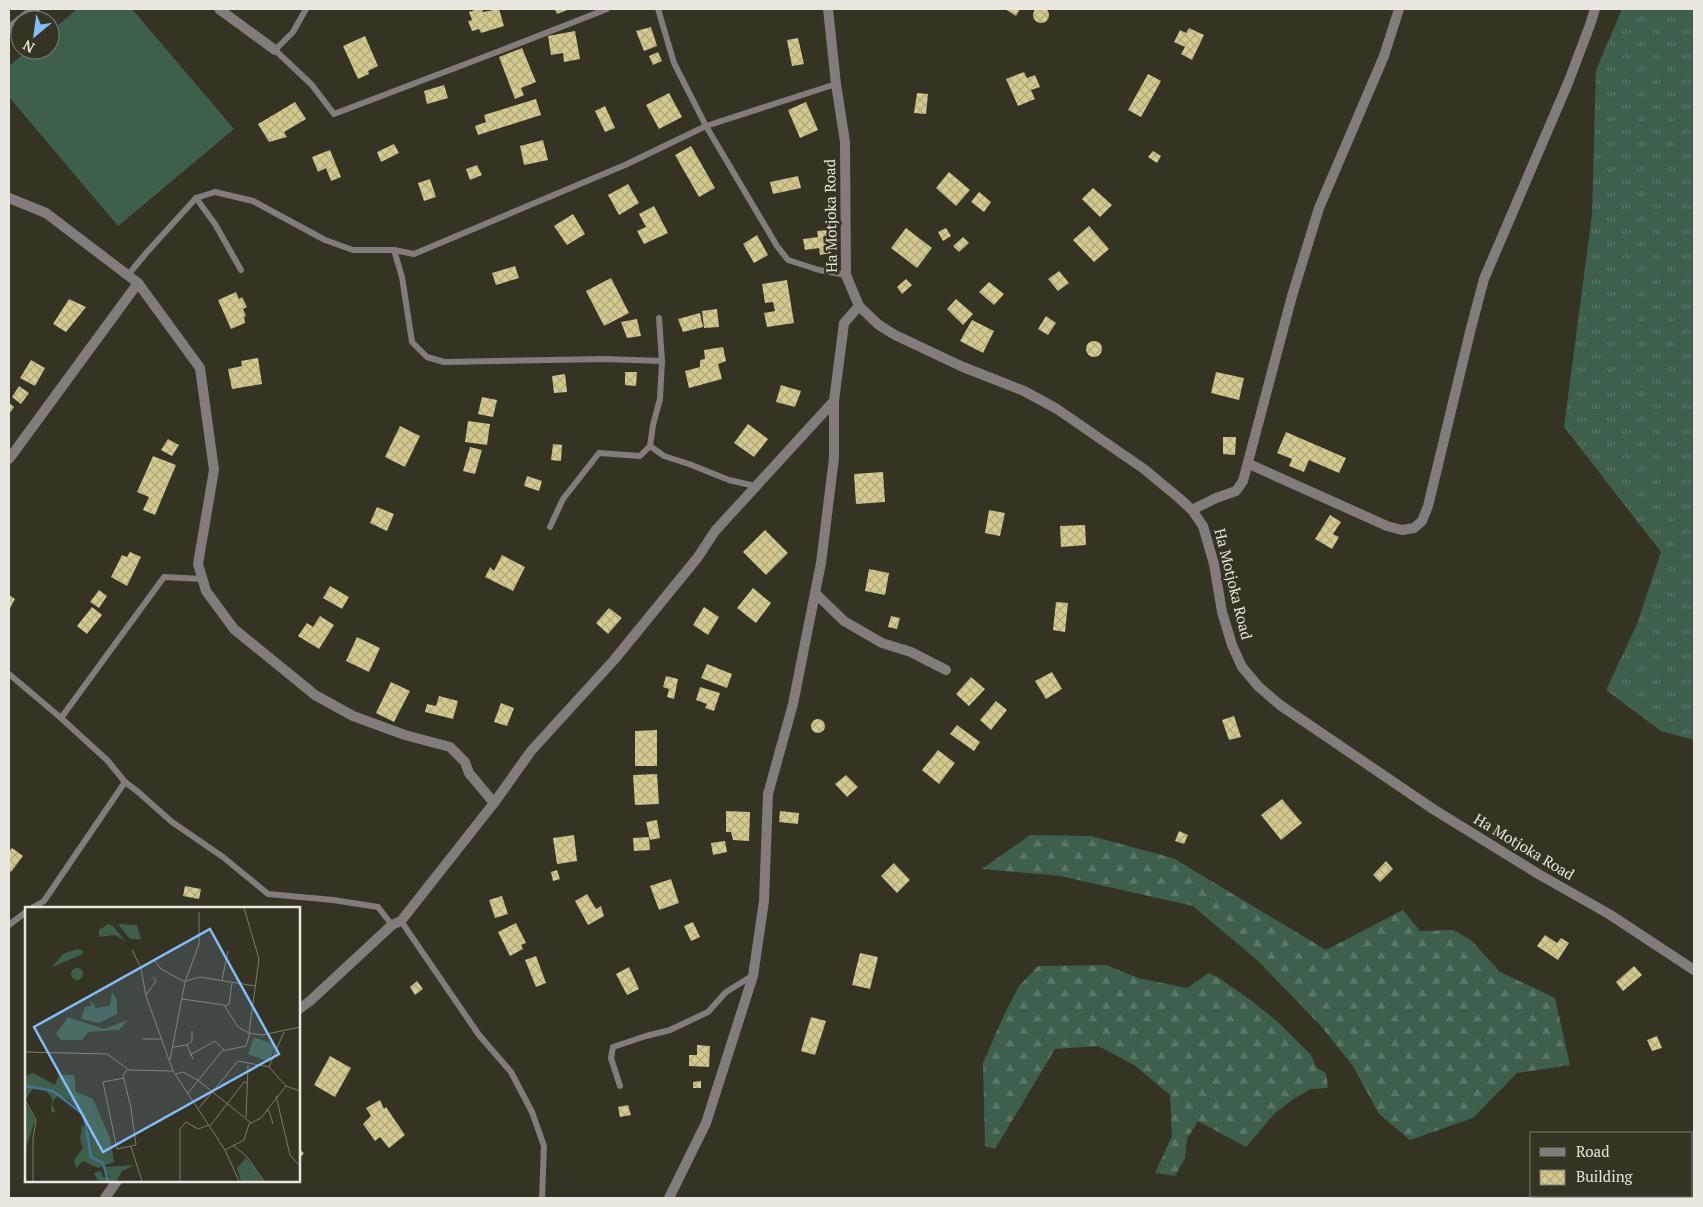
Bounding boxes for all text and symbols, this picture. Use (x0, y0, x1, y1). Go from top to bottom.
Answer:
north arrow (10, 10, 60, 60)
text: N (19, 36, 38, 58)
street label: Ha Motjoka Road (819, 159, 841, 273)
street label: Ha Motjoka Road (1210, 526, 1257, 641)
street label: Ha Motjoka Road (1471, 808, 1578, 884)
inset map (25, 907, 300, 1182)
legend (1530, 1132, 1693, 1197)
text: Road (1576, 1141, 1609, 1161)
text: Building (1576, 1166, 1634, 1186)

